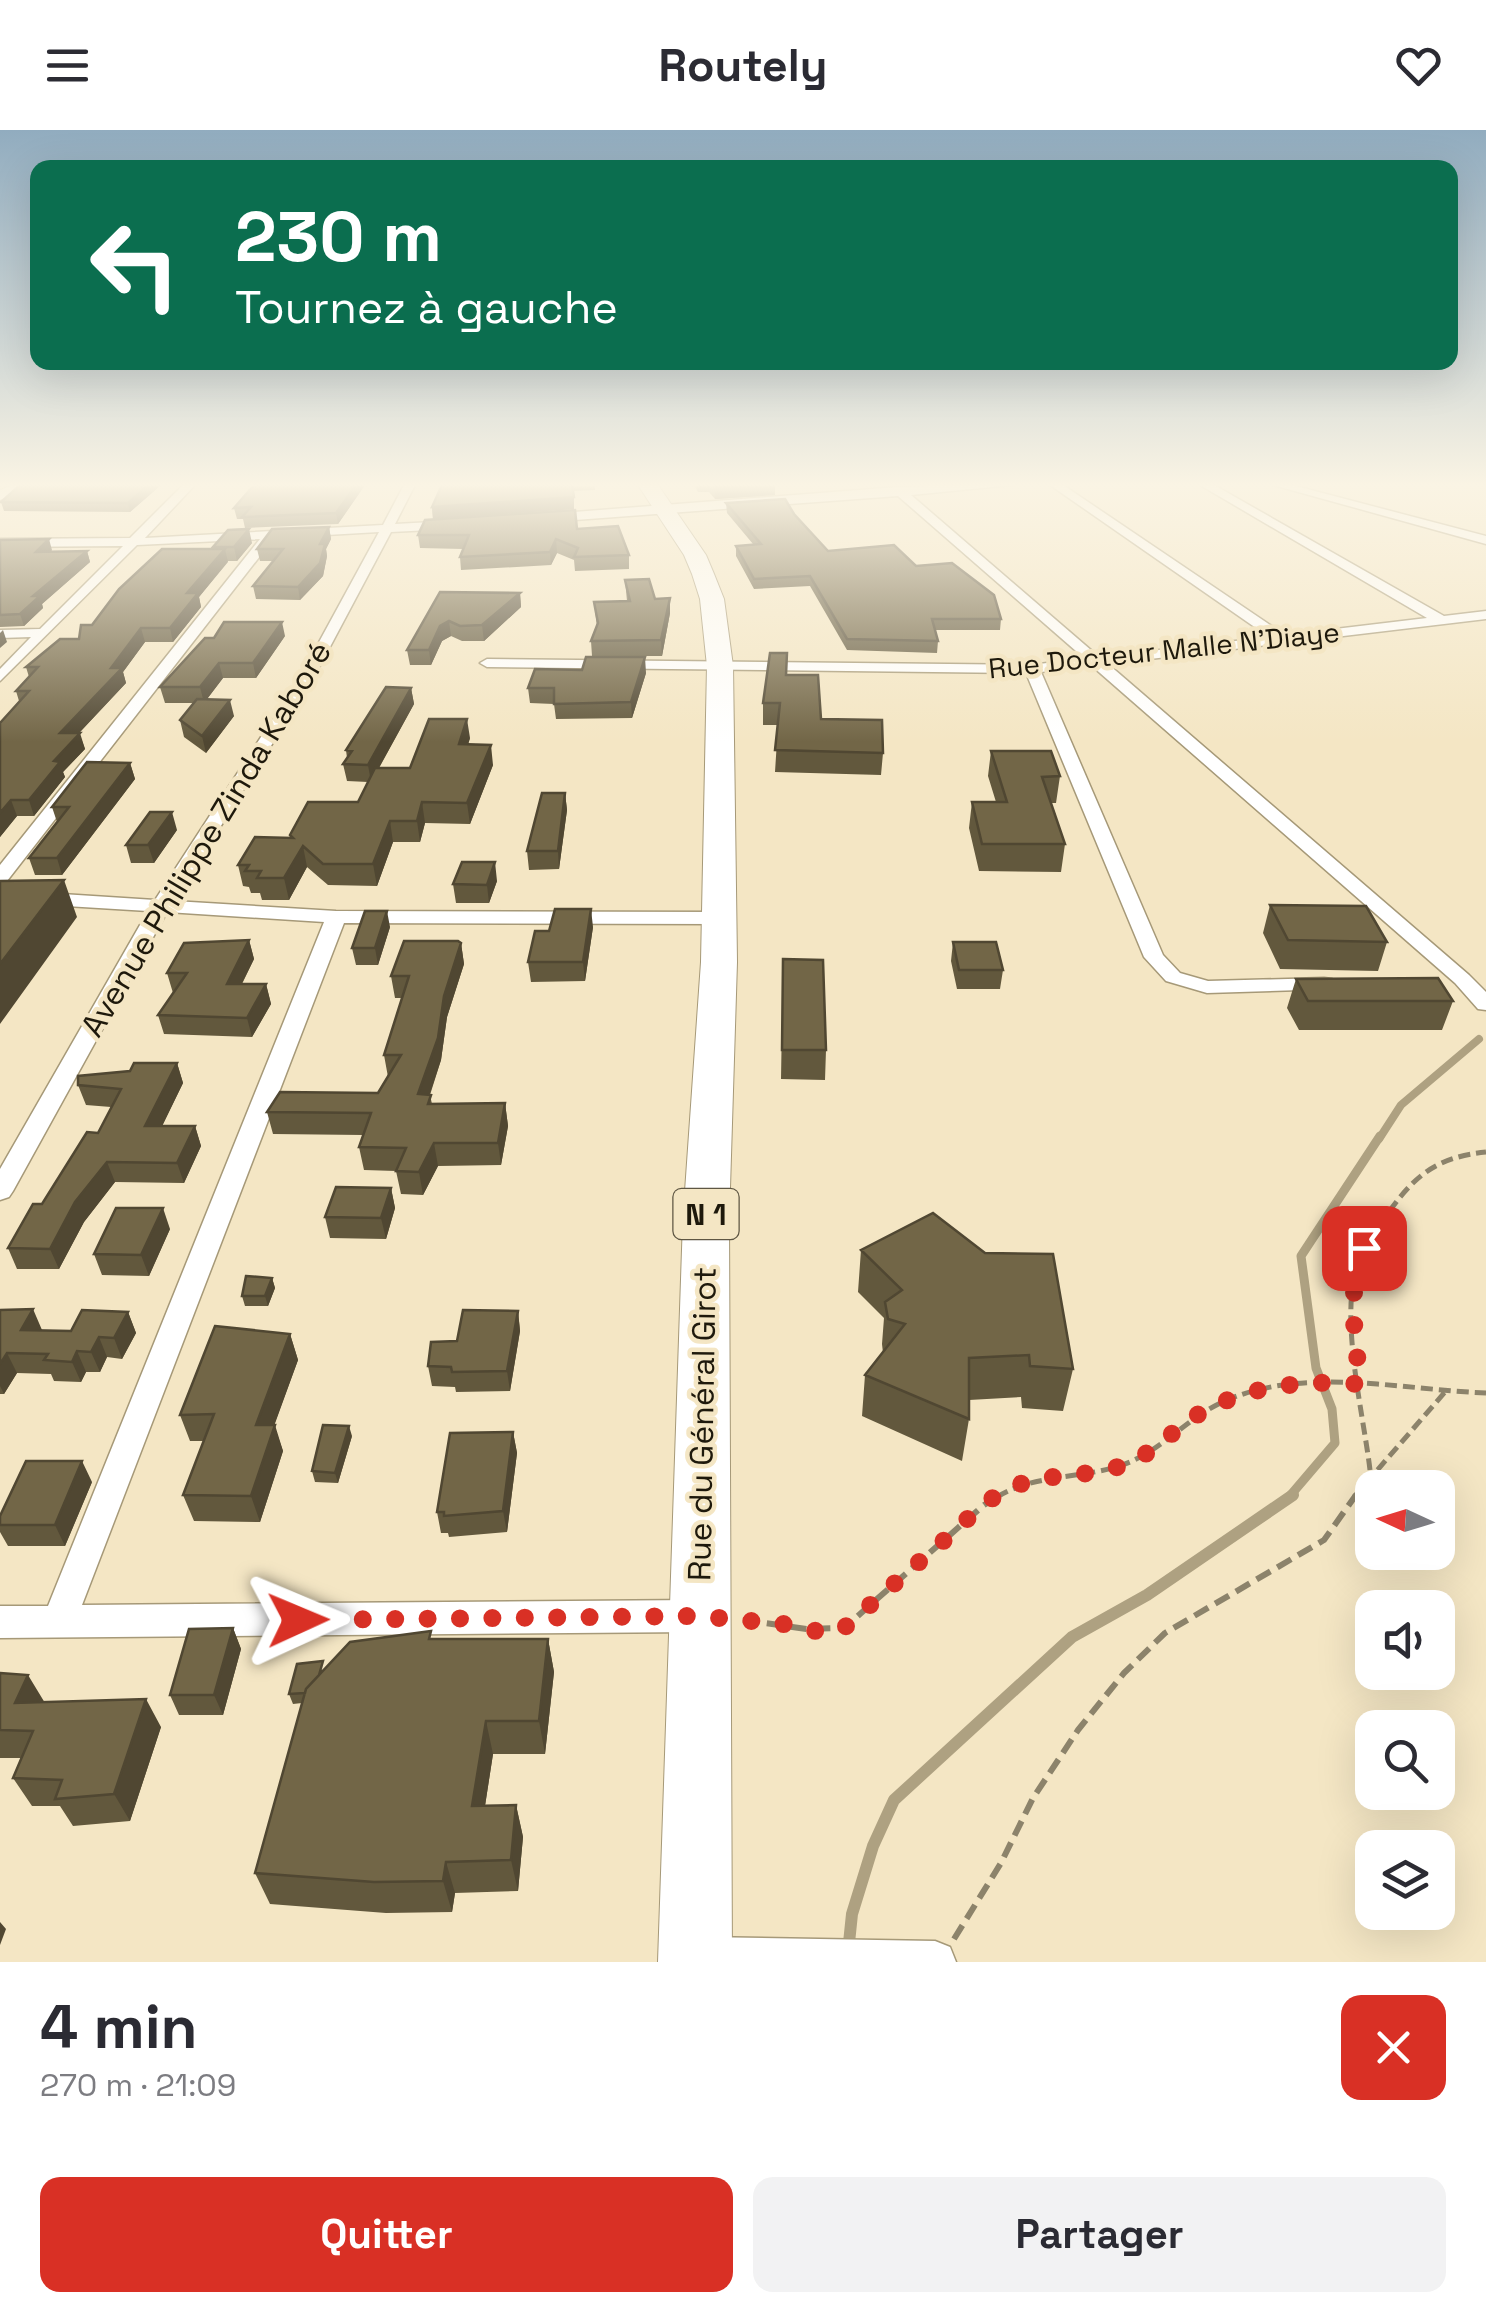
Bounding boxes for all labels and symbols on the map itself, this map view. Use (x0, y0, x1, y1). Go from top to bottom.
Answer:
street label: Rue Docteur Malle N'Diaye (987, 614, 1341, 686)
street label: Avenue Philippe Zinda Kaboré (72, 634, 340, 1044)
road number: N 1 (674, 1189, 738, 1239)
pin (1322, 1206, 1407, 1291)
street label: Rue du Général Girot (679, 1267, 725, 1581)
north arrow (1355, 1470, 1455, 1570)
position arrow (246, 1568, 350, 1672)

